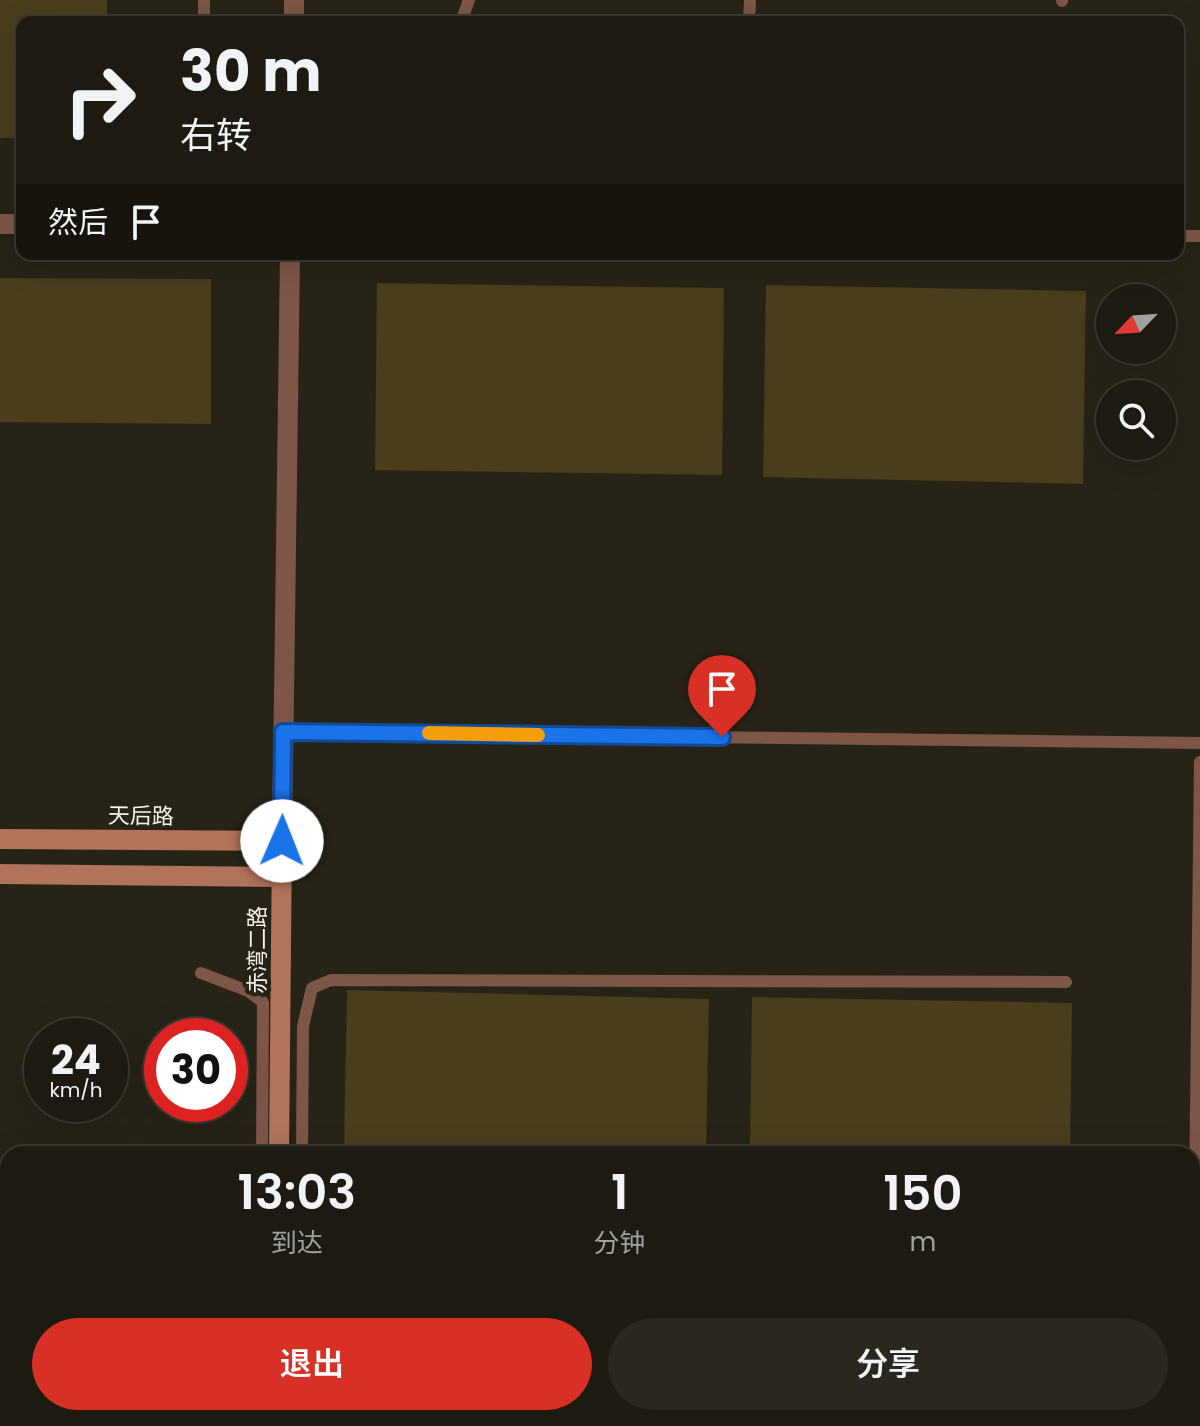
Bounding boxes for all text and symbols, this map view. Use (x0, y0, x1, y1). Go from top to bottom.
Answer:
text: 30 m (180, 32, 322, 111)
icon: right (48, 48, 152, 152)
text: 右转 (180, 110, 252, 161)
icon: arrive (124, 200, 168, 244)
text: 然后 (48, 201, 108, 244)
north arrow (1096, 284, 1176, 364)
map controls (1096, 284, 1176, 460)
button: search (1096, 380, 1176, 460)
pin (688, 655, 756, 737)
icon: arrive (700, 667, 744, 711)
position arrow (240, 799, 324, 883)
street label: 天后路 (108, 800, 174, 832)
street label: 赤湾二路 (242, 906, 273, 994)
speed limit sign: 30 (144, 1018, 248, 1122)
text: 24 (51, 1032, 101, 1088)
text: km/h (49, 1076, 103, 1104)
text: 13:03 (238, 1159, 356, 1226)
text: 1 (611, 1159, 628, 1226)
text: 150 (883, 1160, 962, 1227)
text: m (909, 1224, 936, 1260)
text: 到达 (271, 1225, 323, 1261)
text: 分钟 (594, 1225, 646, 1261)
button: 退出 (32, 1318, 592, 1410)
button: 分享 (608, 1318, 1168, 1410)

